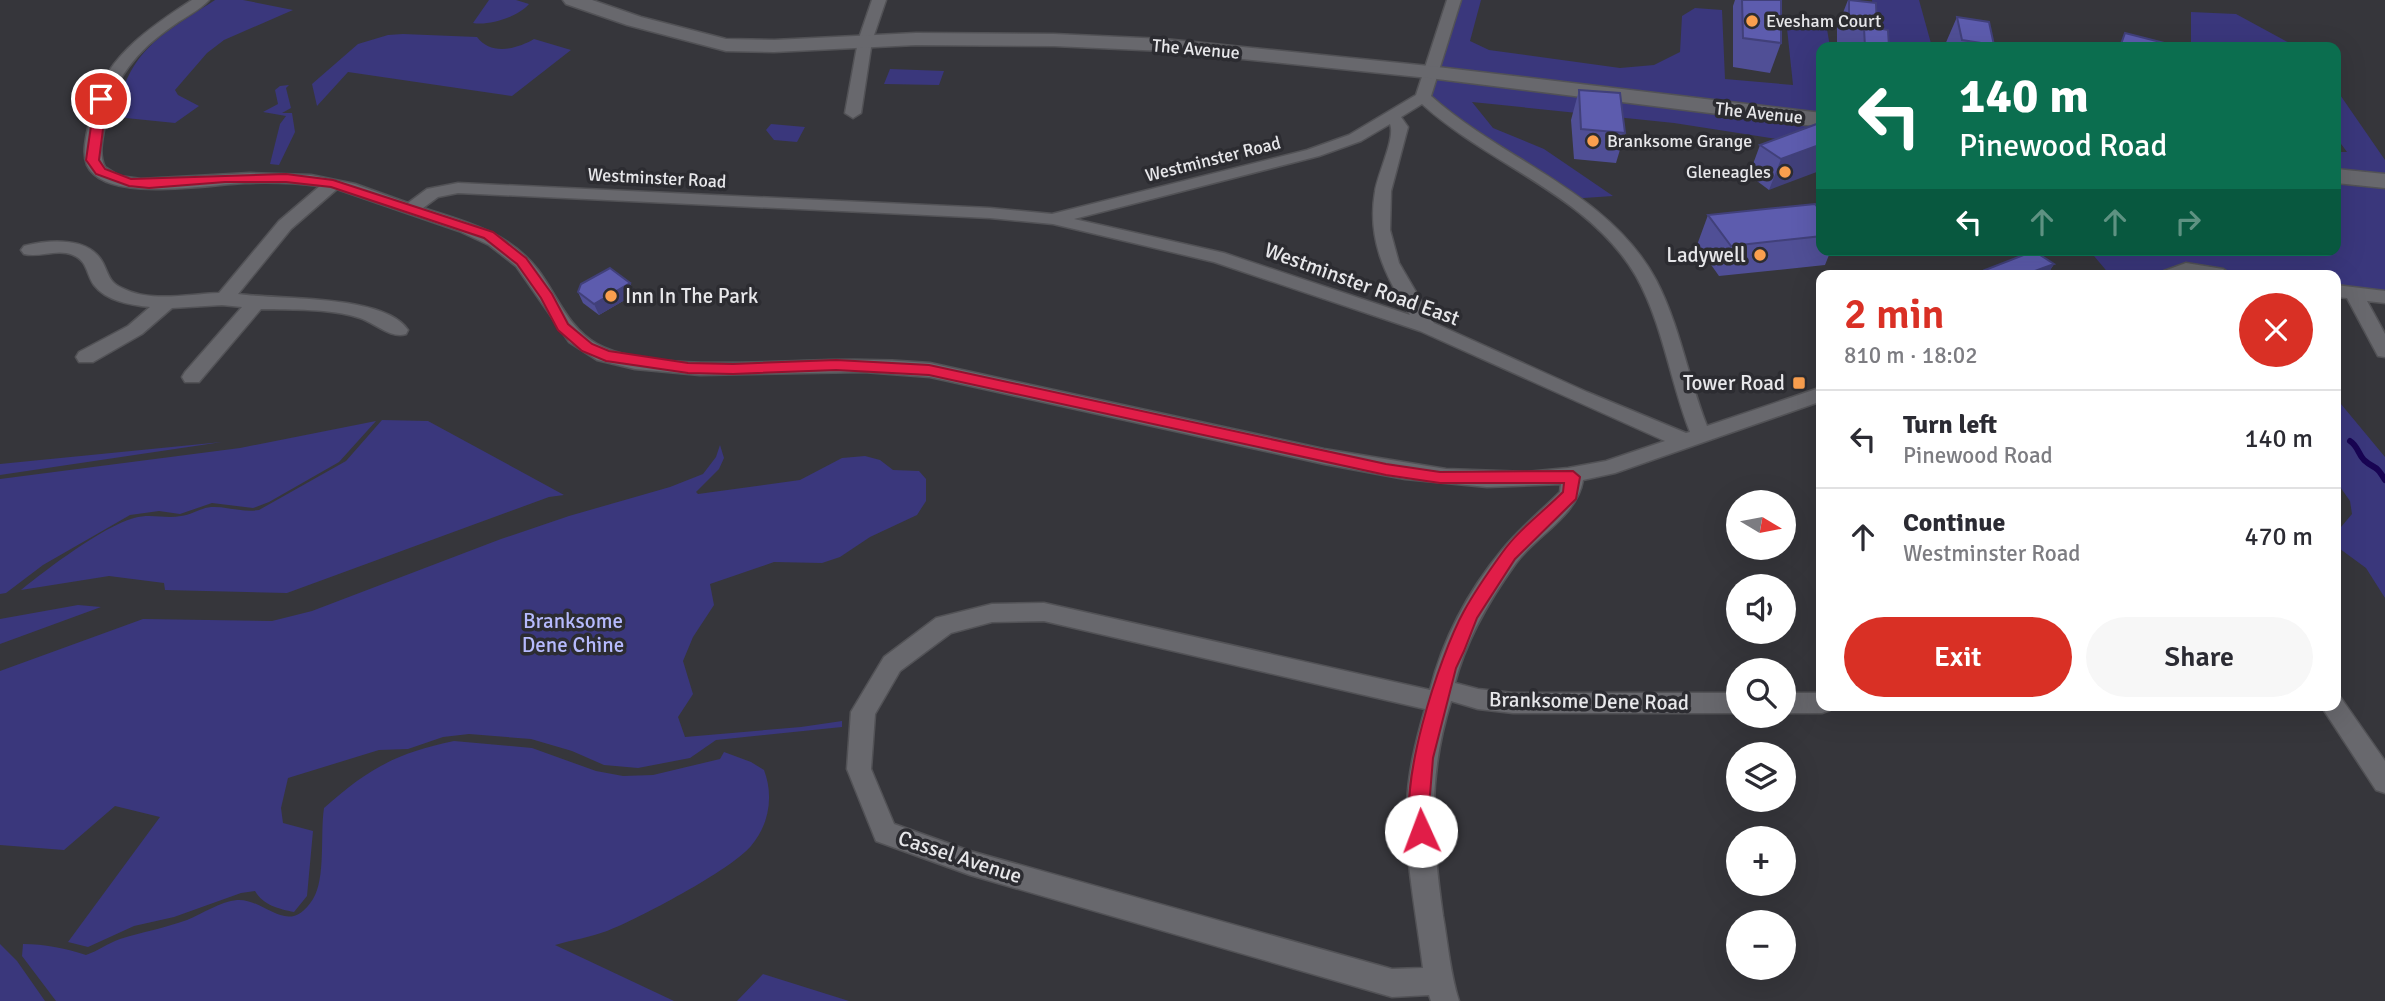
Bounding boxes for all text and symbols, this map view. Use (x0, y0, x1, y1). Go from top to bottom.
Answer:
place label: Evesham Court (1766, 10, 1881, 32)
marker: Evesham Court (1744, 13, 1760, 29)
street label: The Avenue (1151, 34, 1241, 64)
text: 140 m (1959, 66, 2089, 126)
pin (71, 69, 131, 129)
icon: left (1844, 70, 1935, 161)
icon: arrive (82, 80, 120, 118)
street label: The Avenue (1714, 97, 1804, 129)
text: Pinewood Road (1959, 126, 2167, 165)
place label: Branksome Grange (1607, 130, 1752, 152)
street label: Westminster Road (1143, 132, 1283, 186)
marker: Branksome Grange (1585, 133, 1601, 149)
place label: Gleneagles (1686, 161, 1771, 183)
street label: Westminster Road (587, 163, 727, 193)
marker: Gleneagles (1777, 164, 1793, 180)
icon: left (1950, 203, 1988, 241)
icon: ahead (2023, 203, 2061, 241)
icon: ahead (2096, 203, 2134, 241)
icon: right (2169, 203, 2207, 241)
street label: Westminster Road East (1261, 237, 1463, 331)
place label: Ladywell (1666, 242, 1746, 268)
marker: Ladywell (1752, 247, 1768, 263)
place label: Inn In The Park (625, 283, 759, 309)
marker: Inn In The Park (603, 288, 619, 304)
text: 2 min (1844, 289, 1945, 340)
button: close (2239, 293, 2313, 367)
text: 810 m · 18:02 (1844, 341, 1978, 370)
place label: Tower Road (1683, 370, 1785, 396)
marker: Tower Road (1791, 375, 1807, 391)
text: Turn left (1903, 409, 1997, 441)
icon: left (1844, 420, 1882, 458)
text: 140 m (2244, 423, 2313, 455)
text: Pinewood Road (1903, 441, 2053, 470)
north arrow (1726, 490, 1796, 560)
map controls (1726, 490, 1796, 980)
text: Continue (1903, 507, 2005, 539)
icon: ahead (1844, 518, 1882, 556)
text: 470 m (2244, 521, 2313, 553)
text: Westminster Road (1903, 539, 2081, 568)
button: sound (1726, 574, 1796, 644)
park label: Branksome Dene Chine (522, 608, 624, 658)
button: Exit (1844, 617, 2072, 697)
button: Share (2086, 617, 2313, 697)
button: search (1726, 658, 1796, 728)
street label: Branksome Dene Road (1489, 686, 1689, 716)
button: layers (1726, 742, 1796, 812)
position arrow (1384, 794, 1458, 868)
street label: Cassel Avenue (895, 825, 1025, 889)
button: + (1726, 826, 1796, 896)
button: − (1726, 910, 1796, 980)

